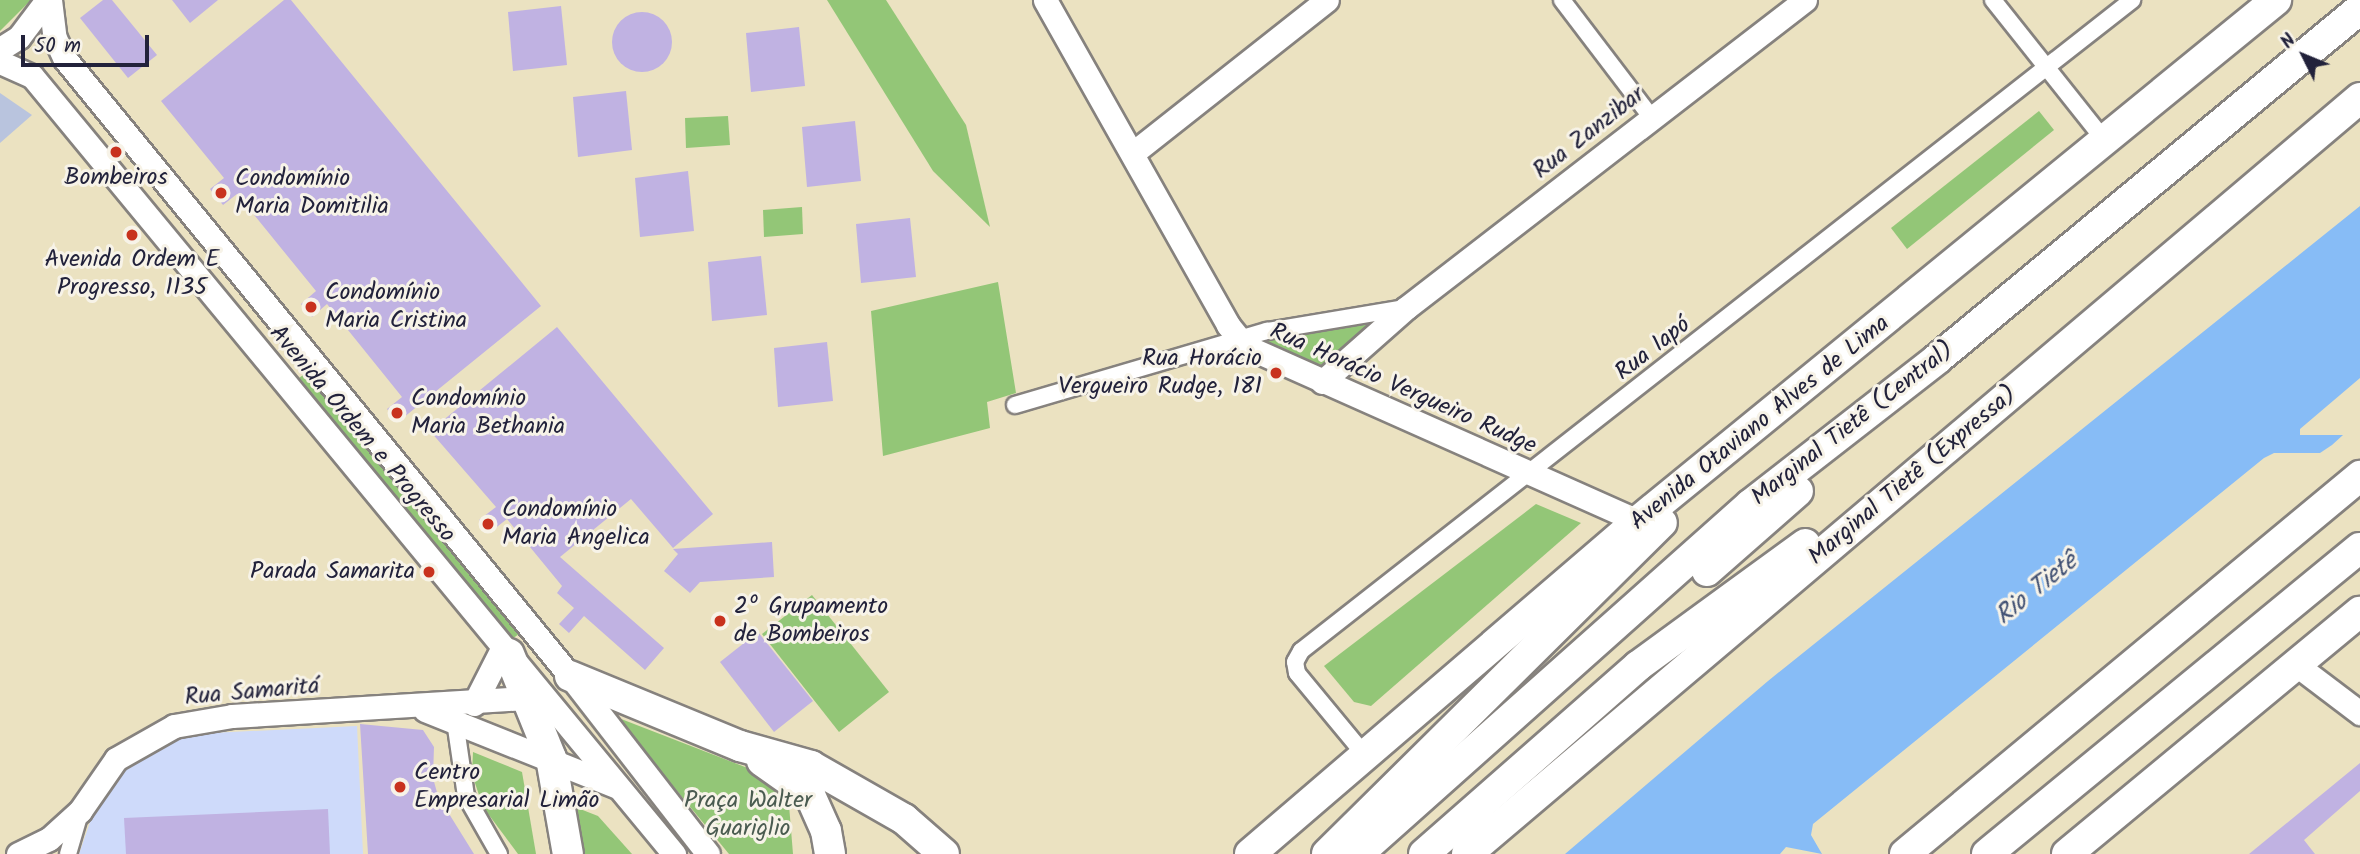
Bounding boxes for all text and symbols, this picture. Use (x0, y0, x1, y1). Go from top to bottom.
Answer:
scale bar (24, 21, 152, 65)
north arrow (2269, 21, 2339, 91)
text: N (2274, 27, 2304, 56)
text: 50 m (34, 30, 81, 63)
street label: Rua Zanzibar (1528, 81, 1650, 185)
marker: Bombeiros (108, 144, 124, 160)
place label: Bombeiros (64, 164, 168, 192)
place label: Condomínio Maria Domitilia (235, 165, 389, 221)
marker: Condomínio Maria Domitilia (213, 185, 229, 201)
marker: Avenida Ordem E Progresso, 1135 (124, 227, 140, 243)
place label: Avenida Ordem E Progresso, 1135 (44, 246, 220, 302)
place label: Condomínio Maria Cristina (325, 279, 467, 335)
marker: Condomínio Maria Cristina (303, 299, 319, 315)
street label: Avenida Otaviano Alves de Lima (1625, 309, 1895, 537)
street label: Rua Iapó (1610, 311, 1696, 387)
street label: Rua Horácio Vergueiro Rudge (1265, 317, 1541, 461)
street label: Avenida Ordem e Progresso (263, 319, 461, 549)
street label: Marginal Tietê (Central) (1746, 336, 1960, 512)
place label: Rua Horácio Vergueiro Rudge, 181 (1058, 345, 1262, 401)
marker: Rua Horácio Vergueiro Rudge, 181 (1268, 365, 1284, 381)
street label: Marginal Tietê (Expressa) (1803, 380, 2023, 572)
place label: Condomínio Maria Bethania (411, 385, 565, 441)
marker: Condomínio Maria Bethania (389, 405, 405, 421)
place label: Condomínio Maria Angelica (502, 496, 650, 552)
marker: Condomínio Maria Angelica (480, 516, 496, 532)
water label: Rio Tietê (1990, 547, 2084, 633)
place label: Parada Samarita (250, 558, 415, 586)
marker: Parada Samarita (421, 564, 437, 580)
place label: 2º Grupamento de Bombeiros (734, 593, 888, 649)
marker: 2º Grupamento de Bombeiros (712, 613, 728, 629)
street label: Rua Samaritá (183, 672, 321, 712)
place label: Centro Empresarial Limão (414, 759, 599, 815)
marker: Centro Empresarial Limão (392, 779, 408, 795)
park label: Praça Walter Guariglio (684, 787, 812, 843)

